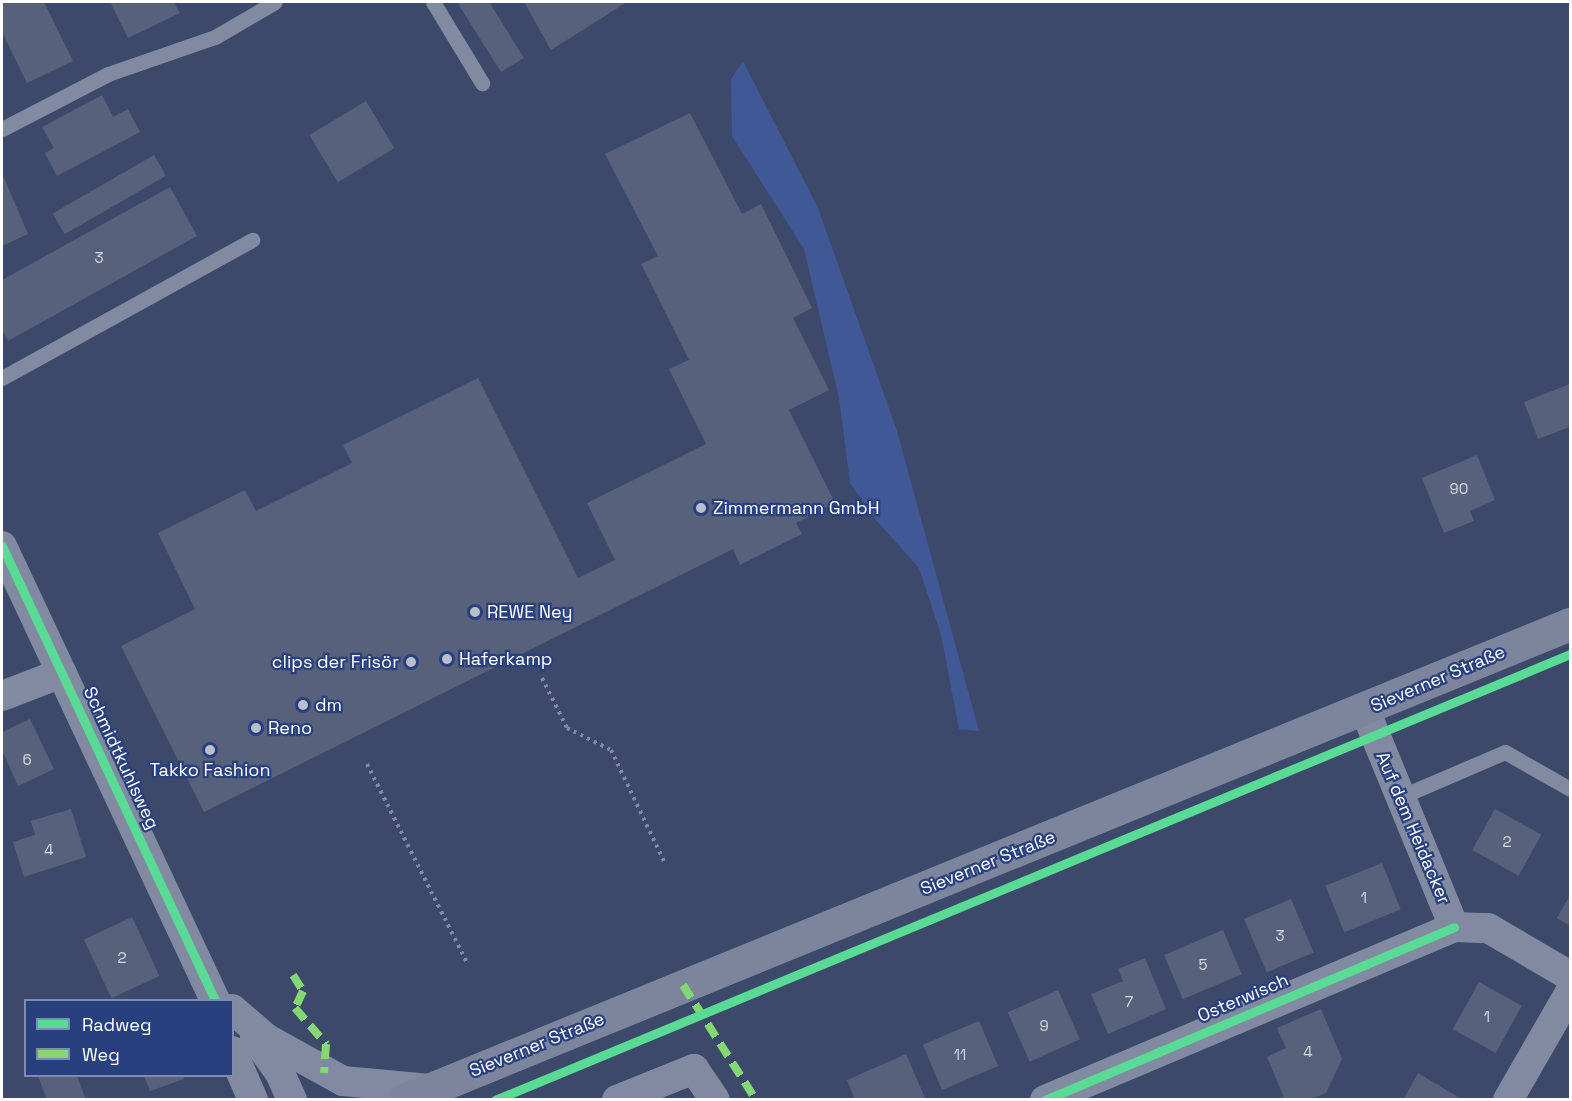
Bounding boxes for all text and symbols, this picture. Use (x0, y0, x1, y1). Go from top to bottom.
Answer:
house number: 3 (94, 249, 104, 267)
house number: 90 (1450, 480, 1468, 498)
place label: Zimmermann GmbH (713, 497, 879, 519)
marker: Zimmermann GmbH (694, 501, 708, 515)
place label: REWE Ney (487, 601, 573, 623)
marker: REWE Ney (468, 605, 482, 619)
street label: Sieverner Straße (1368, 641, 1508, 717)
place label: Haferkamp (459, 648, 552, 670)
place label: clips der Frisör (272, 651, 399, 673)
marker: Haferkamp (440, 652, 454, 666)
marker: clips der Frisör (404, 655, 418, 669)
street label: Schmidtkuhlsweg (79, 683, 163, 833)
place label: dm (315, 694, 342, 716)
marker: dm (296, 698, 310, 712)
place label: Reno (268, 717, 312, 739)
marker: Reno (249, 721, 263, 735)
marker: Takko Fashion (203, 743, 217, 757)
street label: Auf dem Heidacker (1371, 749, 1455, 907)
house number: 6 (22, 751, 32, 769)
place label: Takko Fashion (150, 759, 270, 781)
street label: Sieverner Straße (917, 826, 1059, 900)
house number: 2 (1502, 833, 1512, 851)
house number: 4 (44, 841, 54, 859)
house number: 1 (1361, 889, 1367, 907)
house number: 3 (1275, 927, 1285, 945)
house number: 2 (117, 949, 127, 967)
house number: 5 (1199, 956, 1207, 974)
street label: Osterwisch (1194, 969, 1292, 1027)
house number: 7 (1125, 993, 1133, 1011)
legend (24, 999, 234, 1077)
street label: Sieverner Straße (466, 1008, 608, 1082)
house number: 1 (1484, 1008, 1490, 1026)
text: Radweg (82, 1013, 152, 1036)
house number: 9 (1039, 1017, 1049, 1035)
text: Weg (82, 1043, 120, 1066)
house number: 4 (1303, 1043, 1313, 1061)
house number: 11 (954, 1046, 966, 1064)

